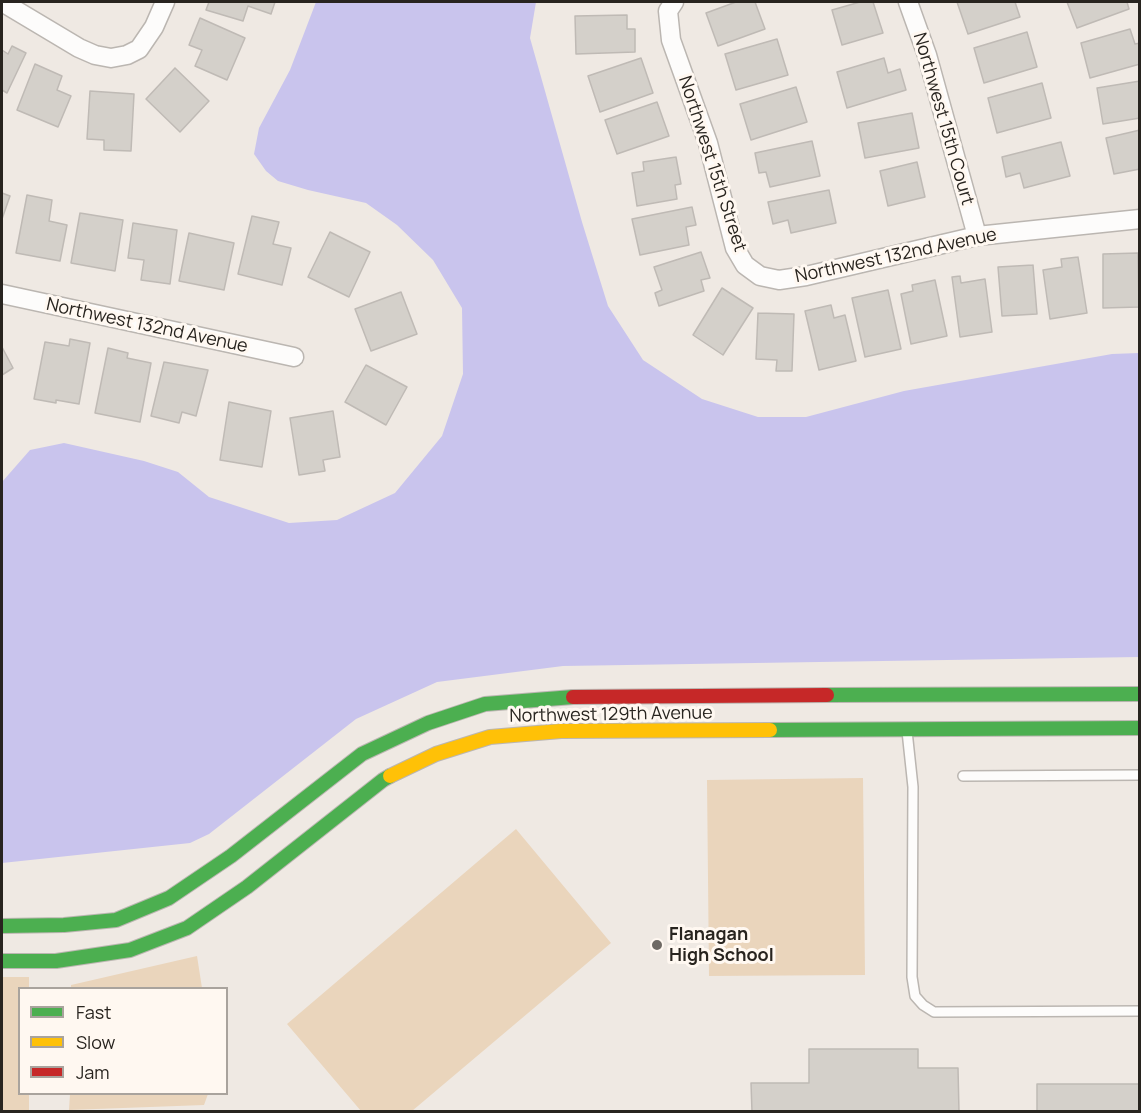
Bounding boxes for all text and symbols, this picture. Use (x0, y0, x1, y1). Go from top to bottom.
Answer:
street label: Northwest 15th Court (908, 30, 978, 208)
street label: Northwest 15th Street (673, 73, 751, 255)
street label: Northwest 132nd Avenue (793, 224, 999, 288)
street label: Northwest 132nd Avenue (44, 294, 250, 358)
street label: Northwest 129th Avenue (509, 702, 713, 728)
place label: Flanagan High School (669, 924, 774, 966)
marker: Flanagan High School (650, 938, 664, 952)
legend (18, 987, 228, 1095)
text: Fast (76, 1000, 111, 1024)
text: Slow (76, 1030, 115, 1054)
text: Jam (76, 1060, 110, 1084)

